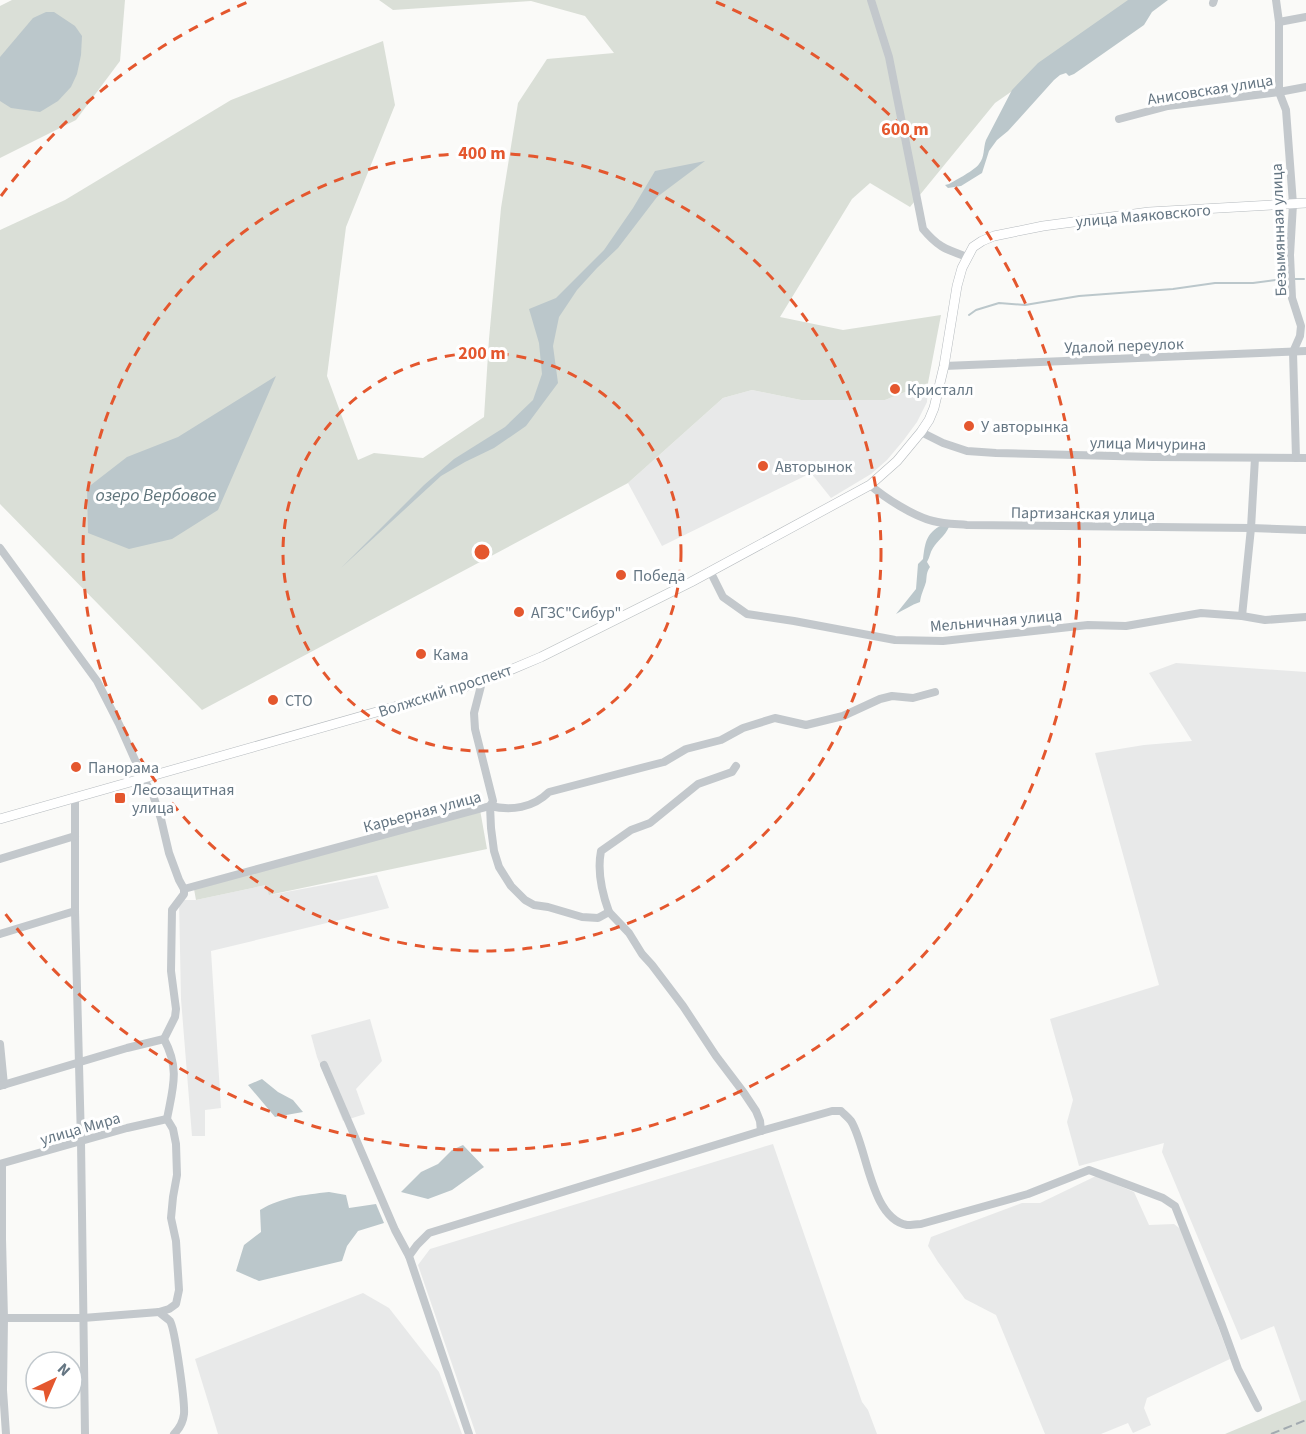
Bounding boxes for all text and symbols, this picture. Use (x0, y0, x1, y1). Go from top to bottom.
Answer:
street label: Анисовская улица (1146, 69, 1275, 111)
text: 600 m (881, 117, 929, 142)
text: 400 m (458, 141, 506, 166)
street label: Безымянная улица (1266, 163, 1292, 297)
street label: улица Маяковского (1075, 199, 1212, 233)
street label: Удалой переулок (1064, 333, 1184, 359)
text: 200 m (458, 341, 506, 366)
place label: Кристалл (907, 379, 973, 401)
marker: Кристалл (888, 382, 902, 396)
place label: У авторынка (981, 416, 1069, 438)
marker: У авторынка (962, 419, 976, 433)
street label: улица Мичурина (1090, 432, 1206, 456)
place label: Авторынок (775, 456, 853, 478)
marker: Авторынок (756, 459, 770, 473)
water label: озеро Вербовое (96, 483, 217, 508)
street label: Партизанская улица (1011, 502, 1155, 526)
centre of rings (472, 542, 492, 562)
place label: Победа (633, 565, 685, 587)
marker: Победа (614, 568, 628, 582)
place label: АГЗС"Сибур" (531, 602, 621, 624)
street label: Мельничная улица (929, 604, 1063, 638)
marker: АГЗС"Сибур" (512, 605, 526, 619)
place label: Кама (433, 644, 469, 666)
marker: Кама (414, 647, 428, 661)
street label: Волжский проспект (376, 659, 515, 723)
place label: СТО (285, 690, 313, 712)
marker: СТО (266, 693, 280, 707)
place label: Панорама (88, 757, 159, 779)
marker: Панорама (69, 760, 83, 774)
place label: Лесозащитная улица (132, 779, 235, 819)
street label: Карьерная улица (361, 786, 484, 838)
marker: Лесозащитная улица (113, 791, 127, 805)
street label: улица Мира (38, 1107, 123, 1151)
north arrow (24, 1350, 84, 1410)
text: N (52, 1358, 75, 1382)

